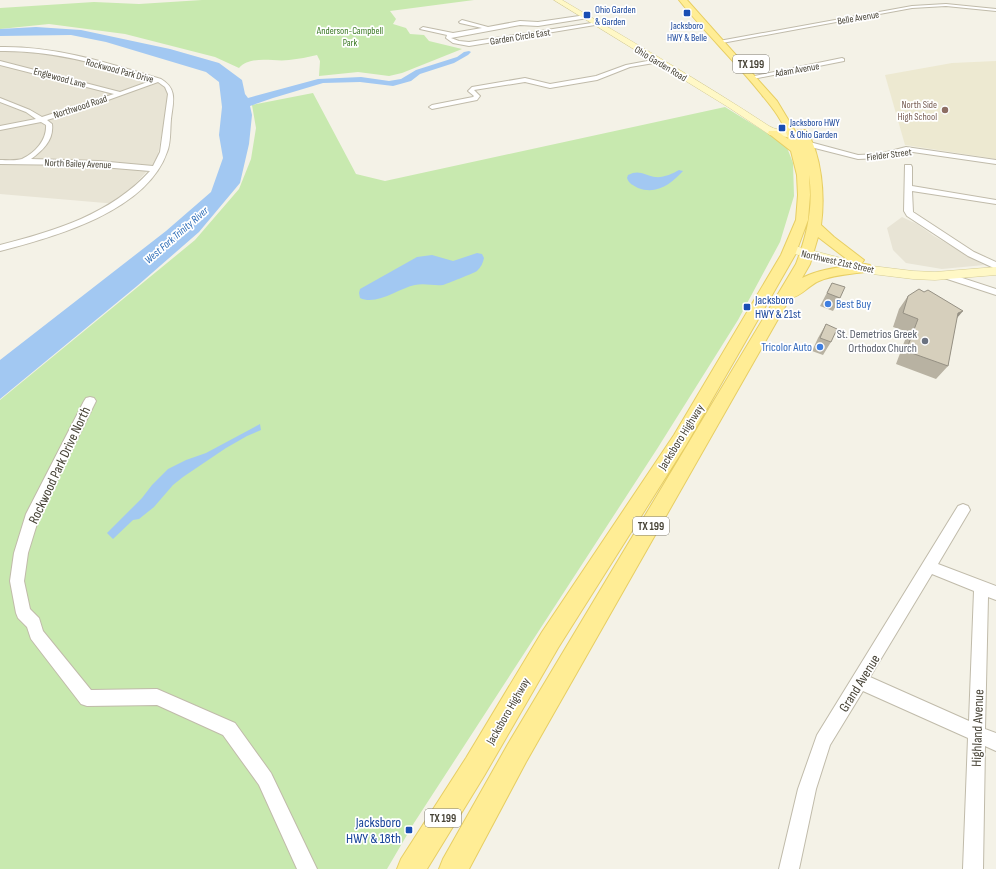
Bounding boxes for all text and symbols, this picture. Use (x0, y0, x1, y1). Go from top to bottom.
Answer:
place label: Ohio Garden & Garden (595, 4, 636, 28)
marker: Jacksboro HWY & Belle (682, 8, 692, 18)
street label: Belle Avenue (836, 8, 880, 28)
marker: Ohio Garden & Garden (582, 10, 592, 20)
place label: Jacksboro HWY & Belle (667, 20, 707, 44)
park label: Anderson-Campbell Park (316, 25, 383, 49)
street label: Garden Circle East (489, 26, 551, 48)
street label: Ohio Garden Road (632, 44, 689, 84)
road number: TX 199 (733, 55, 769, 73)
street label: Rockwood Park Drive (84, 56, 155, 86)
street label: Adam Avenue (773, 60, 820, 80)
street label: Englewood Lane (32, 65, 87, 91)
street label: Northwood Road (52, 93, 109, 121)
place label: North Side High School (897, 99, 937, 123)
marker: North Side High School (940, 105, 950, 115)
place label: Jacksboro HWY & Ohio Garden (789, 117, 841, 141)
marker: Jacksboro HWY & Ohio Garden (777, 123, 787, 133)
street label: Fielder Street (866, 146, 912, 164)
street label: North Bailey Avenue (44, 157, 112, 171)
water label: West Fork Trinity River (142, 204, 212, 267)
street label: Northwest 21st Street (800, 248, 875, 276)
place label: Jacksboro HWY & 21st (754, 293, 801, 322)
place label: Best Buy (836, 297, 871, 312)
marker: Best Buy (823, 299, 833, 309)
marker: Jacksboro HWY & 21st (742, 302, 752, 312)
place label: St. Demetrios Greek Orthodox Church (837, 327, 917, 356)
marker: St. Demetrios Greek Orthodox Church (920, 336, 930, 346)
place label: Tricolor Auto (761, 340, 812, 355)
marker: Tricolor Auto (815, 342, 825, 352)
street label: Jacksboro Highway (655, 401, 708, 474)
street label: Rockwood Park Drive North (25, 404, 94, 527)
road number: TX 199 (633, 517, 669, 535)
street label: Grand Avenue (835, 651, 884, 715)
street label: Jacksboro Highway (483, 675, 534, 748)
street label: Highland Avenue (968, 689, 987, 767)
road number: TX 199 (425, 809, 461, 827)
place label: Jacksboro HWY & 18th (346, 814, 401, 847)
marker: Jacksboro HWY & 18th (404, 825, 414, 835)

